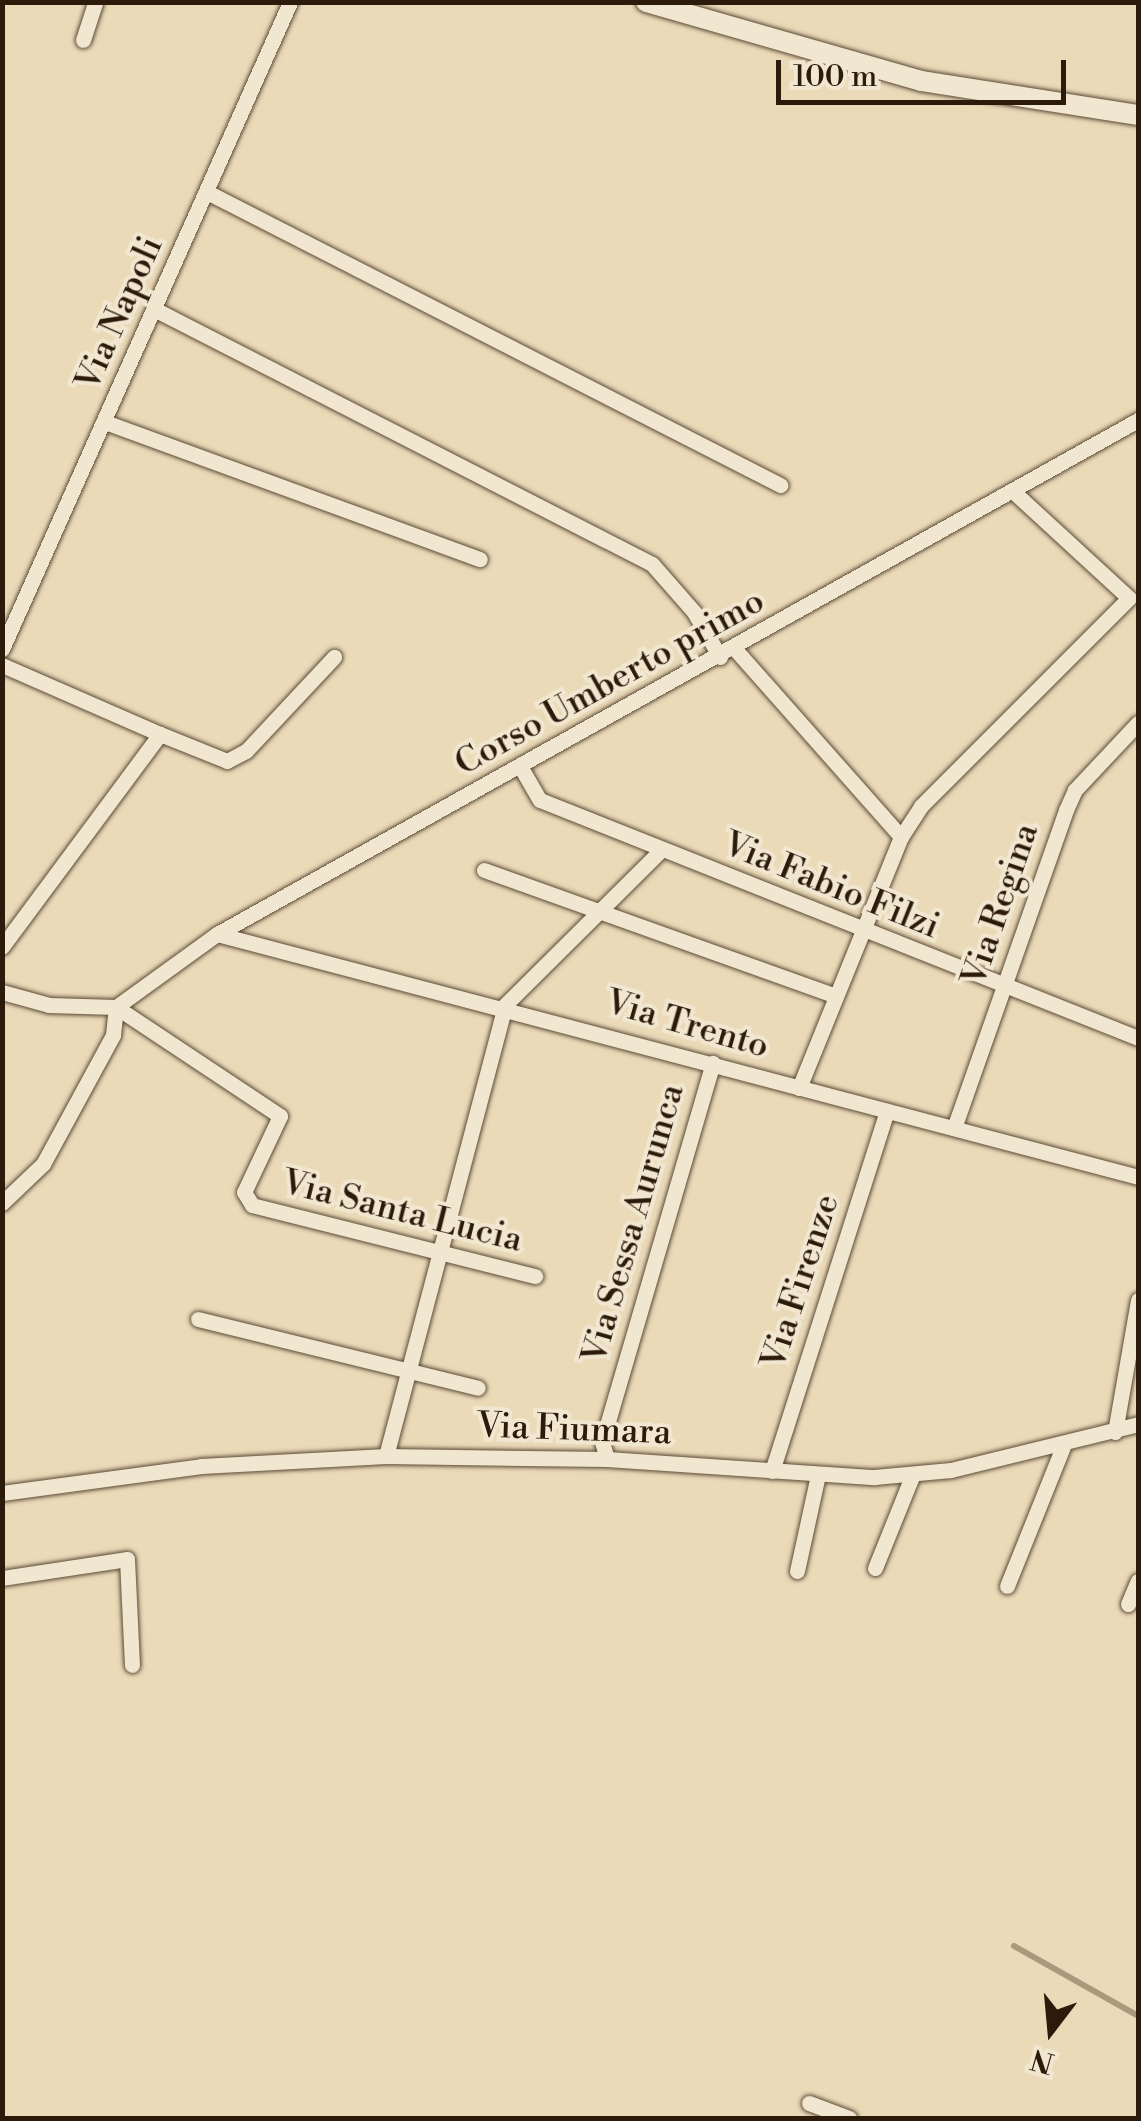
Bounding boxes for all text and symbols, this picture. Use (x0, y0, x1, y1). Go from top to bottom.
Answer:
scale bar (781, 40, 1071, 102)
text: 100 m (793, 58, 877, 96)
street label: Via Napoli (67, 230, 173, 398)
street label: Corso Umberto primo (448, 580, 772, 786)
street label: Via Regina (954, 818, 1048, 992)
street label: Via Fabio Filzi (717, 824, 945, 948)
street label: Via Trento (601, 982, 773, 1068)
street label: Via Sessa Aurunca (574, 1079, 694, 1369)
street label: Via Santa Lucia (278, 1162, 526, 1262)
street label: Via Firenze (753, 1189, 849, 1375)
street label: Via Fiumara (476, 1406, 672, 1454)
north arrow (1001, 1981, 1101, 2081)
text: N (1027, 2040, 1058, 2080)

